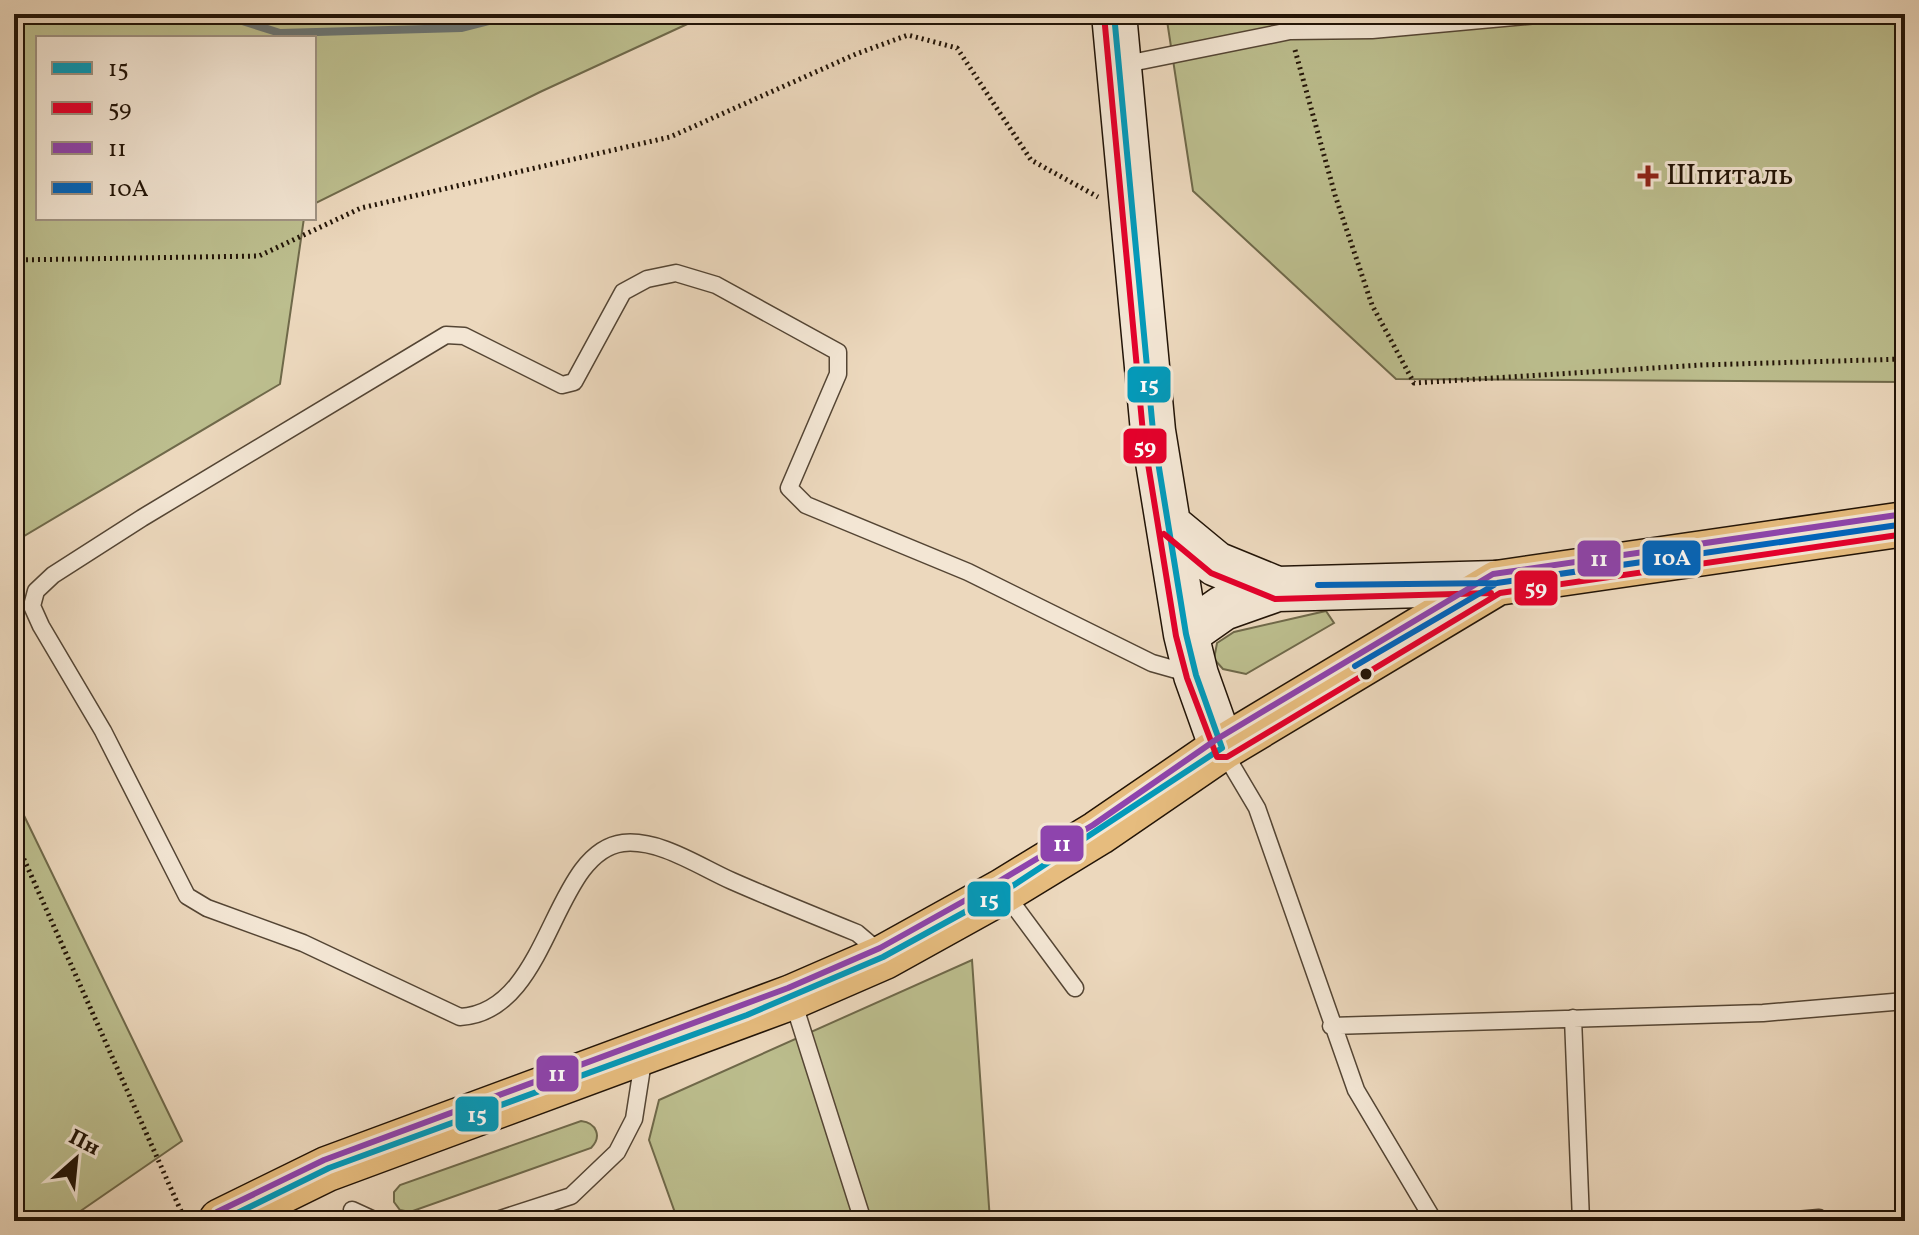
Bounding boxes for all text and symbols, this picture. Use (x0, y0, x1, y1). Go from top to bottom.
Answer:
legend (36, 36, 316, 220)
text: 15 (108, 53, 129, 87)
text: 59 (108, 93, 132, 127)
text: 11 (108, 133, 127, 167)
place label: Шпиталь (1666, 155, 1793, 197)
marker: Шпиталь (1637, 165, 1659, 187)
text: 10А (108, 173, 149, 207)
line badge: 15 (1126, 365, 1172, 404)
text: 15 (1139, 371, 1159, 402)
line badge: 59 (1122, 427, 1168, 465)
text: 59 (1134, 433, 1156, 464)
line badge: 11 (1576, 539, 1622, 578)
line badge: 10А (1641, 539, 1702, 577)
text: 10А (1653, 544, 1691, 575)
text: 11 (1590, 545, 1608, 576)
line badge: 59 (1513, 569, 1559, 607)
text: 59 (1525, 574, 1547, 605)
unlabelled marker (1358, 666, 1374, 682)
line badge: 11 (1039, 824, 1085, 863)
text: 11 (1053, 830, 1071, 861)
line badge: 15 (966, 880, 1012, 918)
text: 15 (979, 886, 999, 917)
line badge: 11 (535, 1054, 580, 1093)
text: 11 (548, 1060, 566, 1091)
line badge: 15 (454, 1095, 500, 1133)
text: 15 (467, 1101, 487, 1132)
north arrow (36, 1119, 116, 1199)
text: Пн (63, 1123, 105, 1164)

